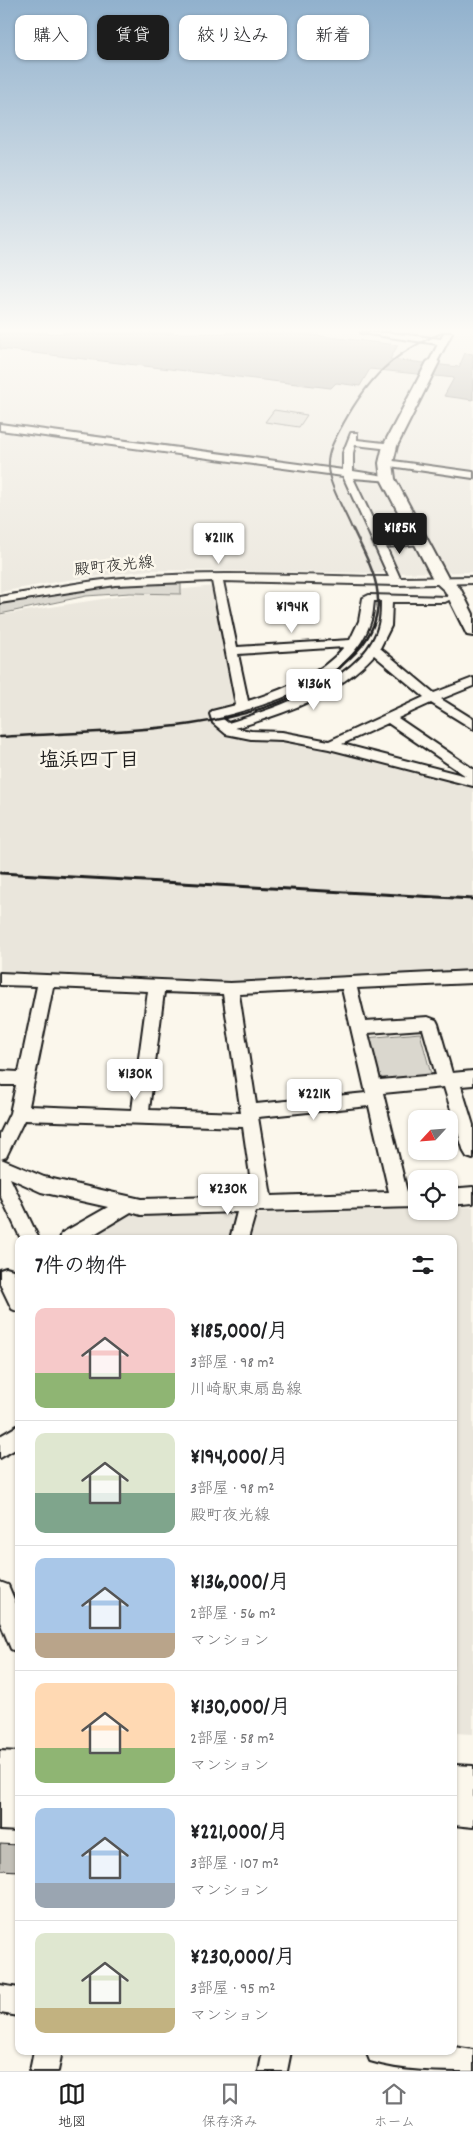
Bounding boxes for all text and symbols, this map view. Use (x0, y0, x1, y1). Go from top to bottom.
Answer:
chip: 購入 (15, 15, 87, 60)
chip: 賃貸 (97, 15, 169, 60)
chip: 絞り込み (179, 15, 287, 60)
chip: 新着 (297, 15, 369, 60)
pin: ¥185K (365, 512, 435, 555)
text: ¥185K (384, 517, 416, 540)
pin: ¥211K (184, 522, 254, 565)
text: ¥211K (204, 527, 234, 550)
street label: 殿町夜光線 (73, 551, 155, 583)
pin: ¥194K (257, 592, 327, 634)
text: ¥194K (276, 596, 308, 619)
pin: ¥136K (279, 668, 349, 711)
text: ¥136K (297, 673, 331, 696)
district label: 塩浜四丁目 (39, 748, 139, 776)
pin: ¥130K (100, 1058, 170, 1101)
text: ¥130K (118, 1063, 152, 1086)
pin: ¥221K (279, 1078, 349, 1121)
text: ¥221K (298, 1083, 330, 1106)
north arrow (408, 1110, 458, 1160)
map controls (408, 1110, 458, 1220)
button: locate (408, 1170, 458, 1220)
pin: ¥230K (193, 1174, 263, 1216)
text: ¥230K (209, 1178, 247, 1201)
icon: filters (409, 1251, 437, 1279)
text: 7件の物件 (35, 1253, 127, 1283)
text: ¥185,000/月 (190, 1318, 288, 1348)
icon: home (75, 1328, 135, 1388)
text: 3部屋 · 98 m² (190, 1352, 274, 1375)
text: 川崎駅東扇島線 (190, 1379, 302, 1402)
text: ¥194,000/月 (190, 1444, 288, 1474)
icon: home (75, 1453, 135, 1513)
text: 3部屋 · 98 m² (190, 1478, 274, 1501)
text: 殿町夜光線 (190, 1505, 270, 1528)
text: ¥136,000/月 (190, 1569, 290, 1599)
icon: home (75, 1578, 135, 1638)
text: 2部屋 · 56 m² (190, 1603, 276, 1626)
text: マンション (190, 1630, 269, 1653)
text: ¥130,000/月 (190, 1694, 291, 1724)
icon: home (75, 1703, 135, 1763)
text: 2部屋 · 58 m² (190, 1728, 274, 1751)
text: マンション (190, 1755, 269, 1778)
text: ¥221,000/月 (190, 1819, 288, 1849)
icon: home (75, 1828, 135, 1888)
text: 3部屋 · 107 m² (190, 1853, 279, 1876)
text: マンション (190, 1880, 269, 1903)
text: ¥230,000/月 (190, 1944, 295, 1974)
icon: home (75, 1953, 135, 2013)
text: 3部屋 · 95 m² (190, 1978, 275, 2001)
text: マンション (190, 2005, 269, 2028)
tab: 地図 (58, 2080, 86, 2133)
tab: 保存済み (202, 2080, 258, 2133)
tab: ホーム (374, 2080, 415, 2133)

